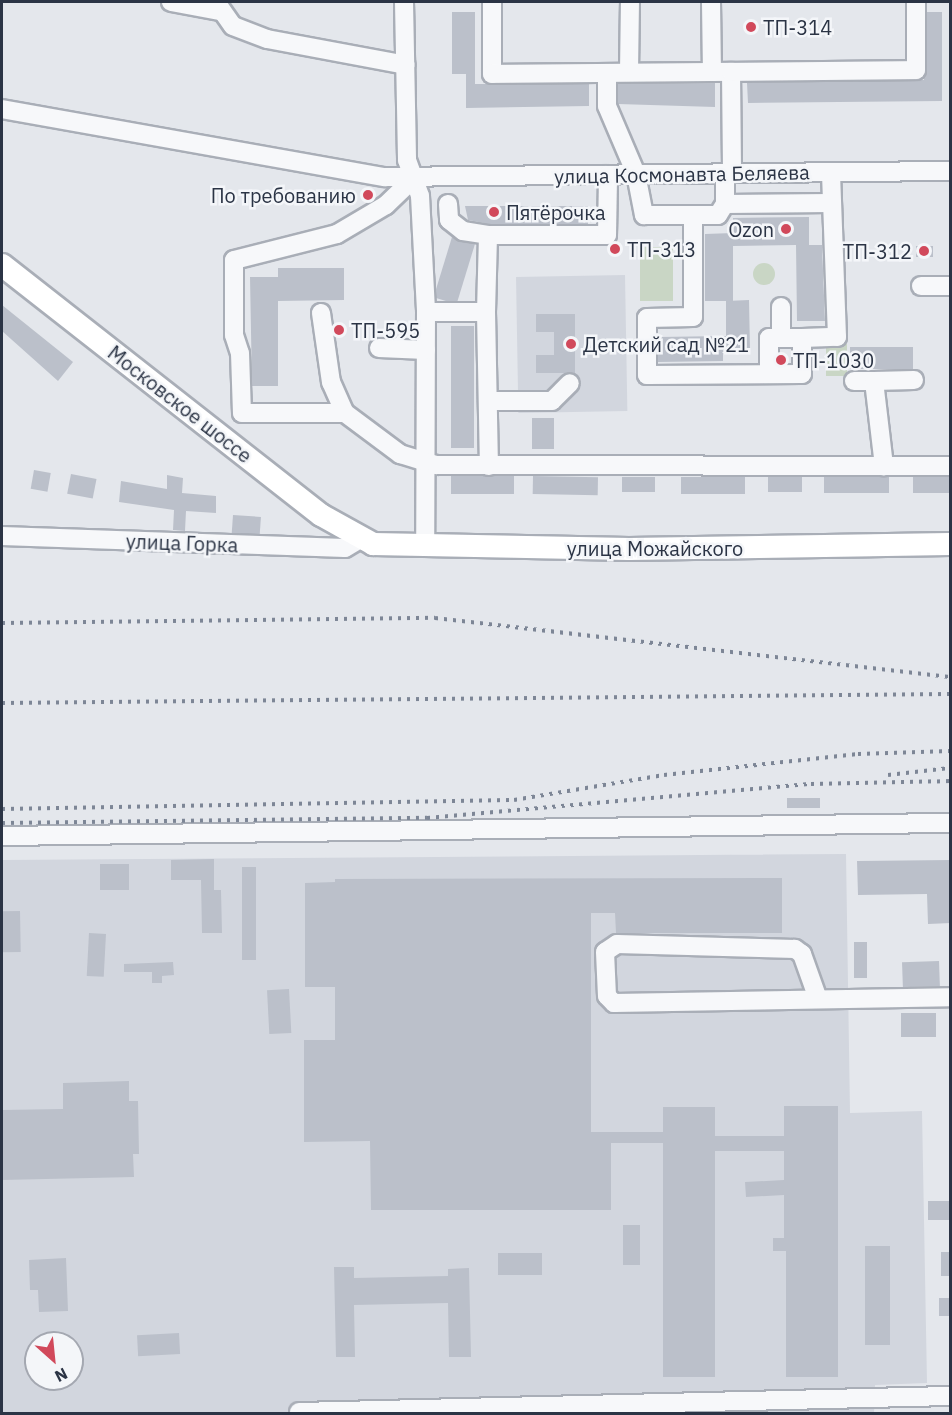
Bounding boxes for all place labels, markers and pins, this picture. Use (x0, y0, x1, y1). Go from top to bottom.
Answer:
place label: ТП-314 (763, 15, 832, 39)
marker: ТП-314 (744, 20, 758, 34)
place label: По требованию (211, 183, 356, 207)
marker: По требованию (361, 188, 375, 202)
place label: Пятёрочка (506, 200, 606, 224)
marker: Пятёрочка (487, 205, 501, 219)
place label: Ozon (728, 217, 774, 241)
marker: Ozon (779, 222, 793, 236)
place label: ТП-313 (627, 237, 696, 261)
place label: ТП-312 (843, 239, 912, 263)
marker: ТП-313 (608, 242, 622, 256)
marker: ТП-312 (917, 244, 931, 258)
place label: ТП-595 (351, 318, 420, 342)
marker: ТП-595 (332, 323, 346, 337)
place label: Детский сад №21 (583, 332, 749, 356)
marker: Детский сад №21 (564, 337, 578, 351)
place label: ТП-1030 (793, 348, 874, 372)
marker: ТП-1030 (774, 353, 788, 367)

